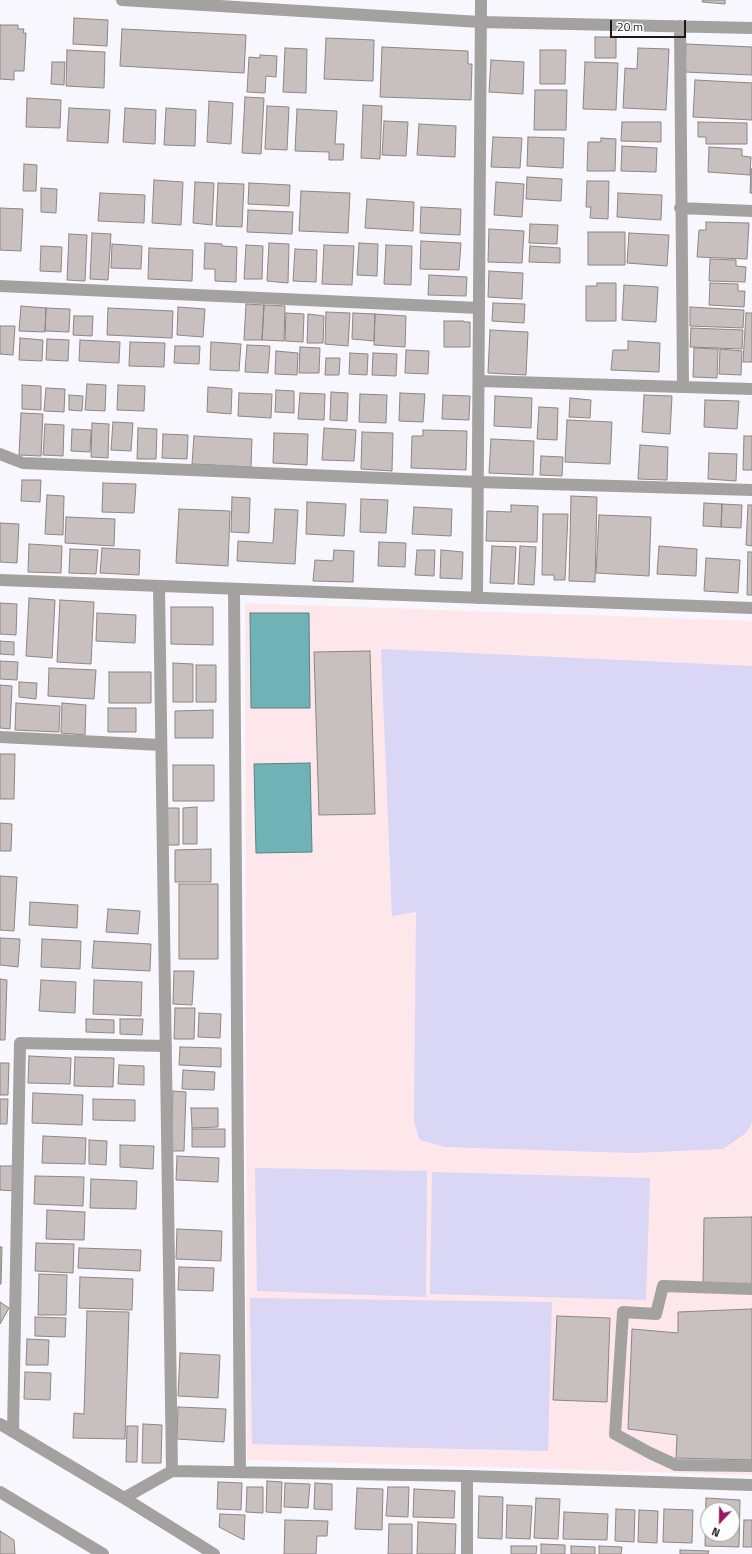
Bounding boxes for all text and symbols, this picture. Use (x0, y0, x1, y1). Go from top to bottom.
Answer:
scale bar (612, 12, 688, 38)
text: 20 m (617, 17, 643, 36)
north arrow (700, 1502, 740, 1542)
text: N (709, 1523, 722, 1541)

